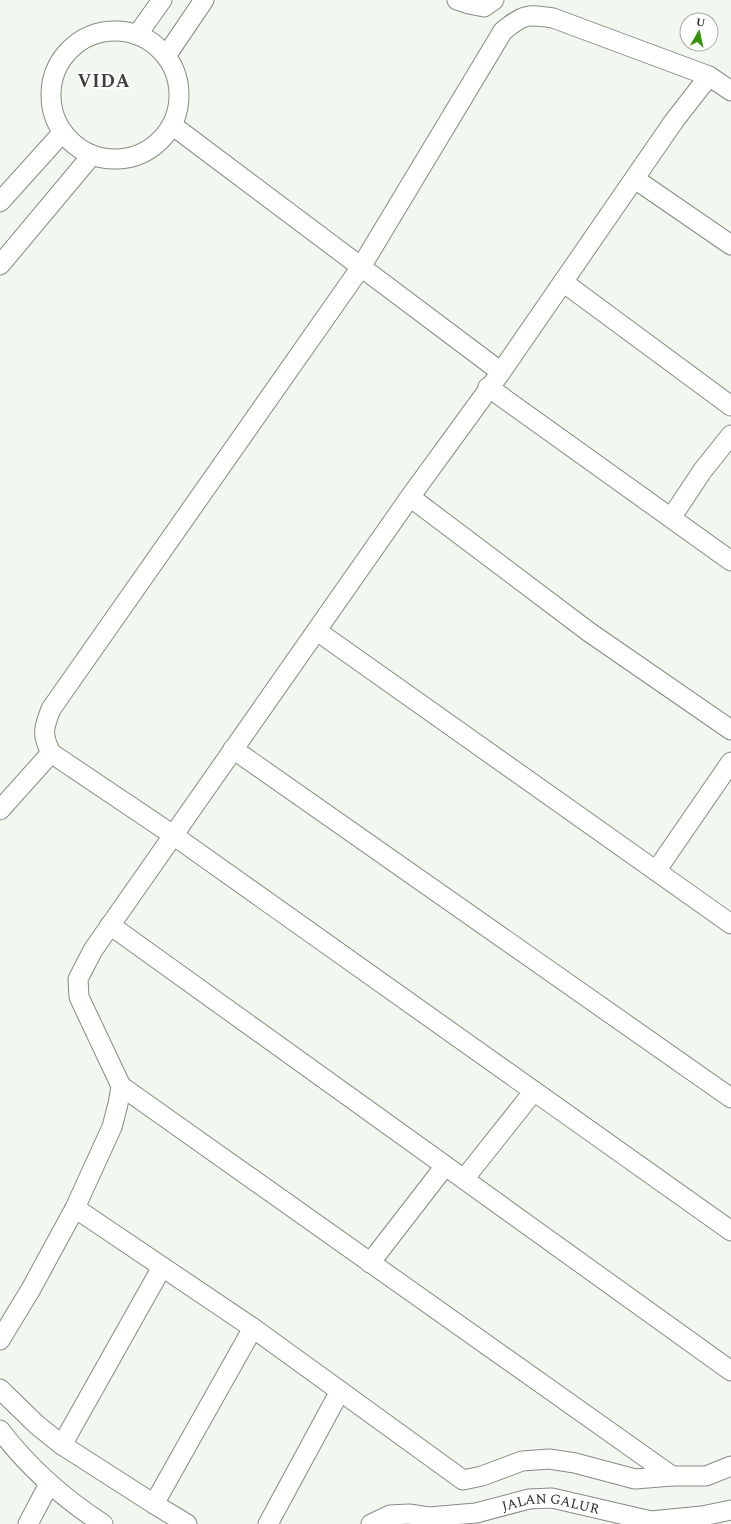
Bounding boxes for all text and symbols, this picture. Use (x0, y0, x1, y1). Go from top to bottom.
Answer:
north arrow (679, 12, 719, 52)
text: U (695, 14, 706, 32)
district label: VIDA (77, 68, 131, 95)
street label: JALAN GALUR (500, 1488, 602, 1520)

